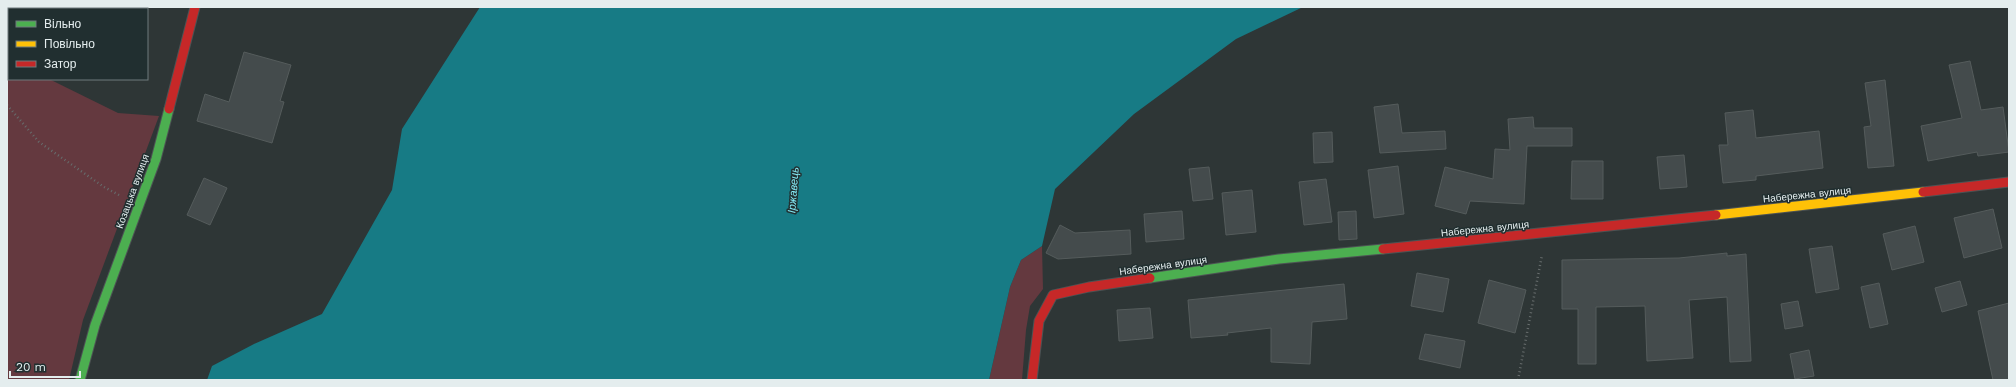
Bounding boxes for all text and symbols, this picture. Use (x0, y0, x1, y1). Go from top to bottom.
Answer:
legend (8, 8, 148, 80)
text: Вільно (44, 17, 82, 31)
text: Повільно (44, 37, 95, 51)
text: Затор (44, 57, 77, 71)
street label: Козацька вулиця (114, 152, 151, 230)
water label: Іржавець (785, 166, 802, 214)
street label: Набережна вулиця (1762, 184, 1852, 205)
street label: Набережна вулиця (1440, 218, 1530, 239)
street label: Набережна вулиця (1118, 254, 1208, 277)
scale bar (10, 353, 80, 379)
text: 20 m (16, 360, 46, 374)

